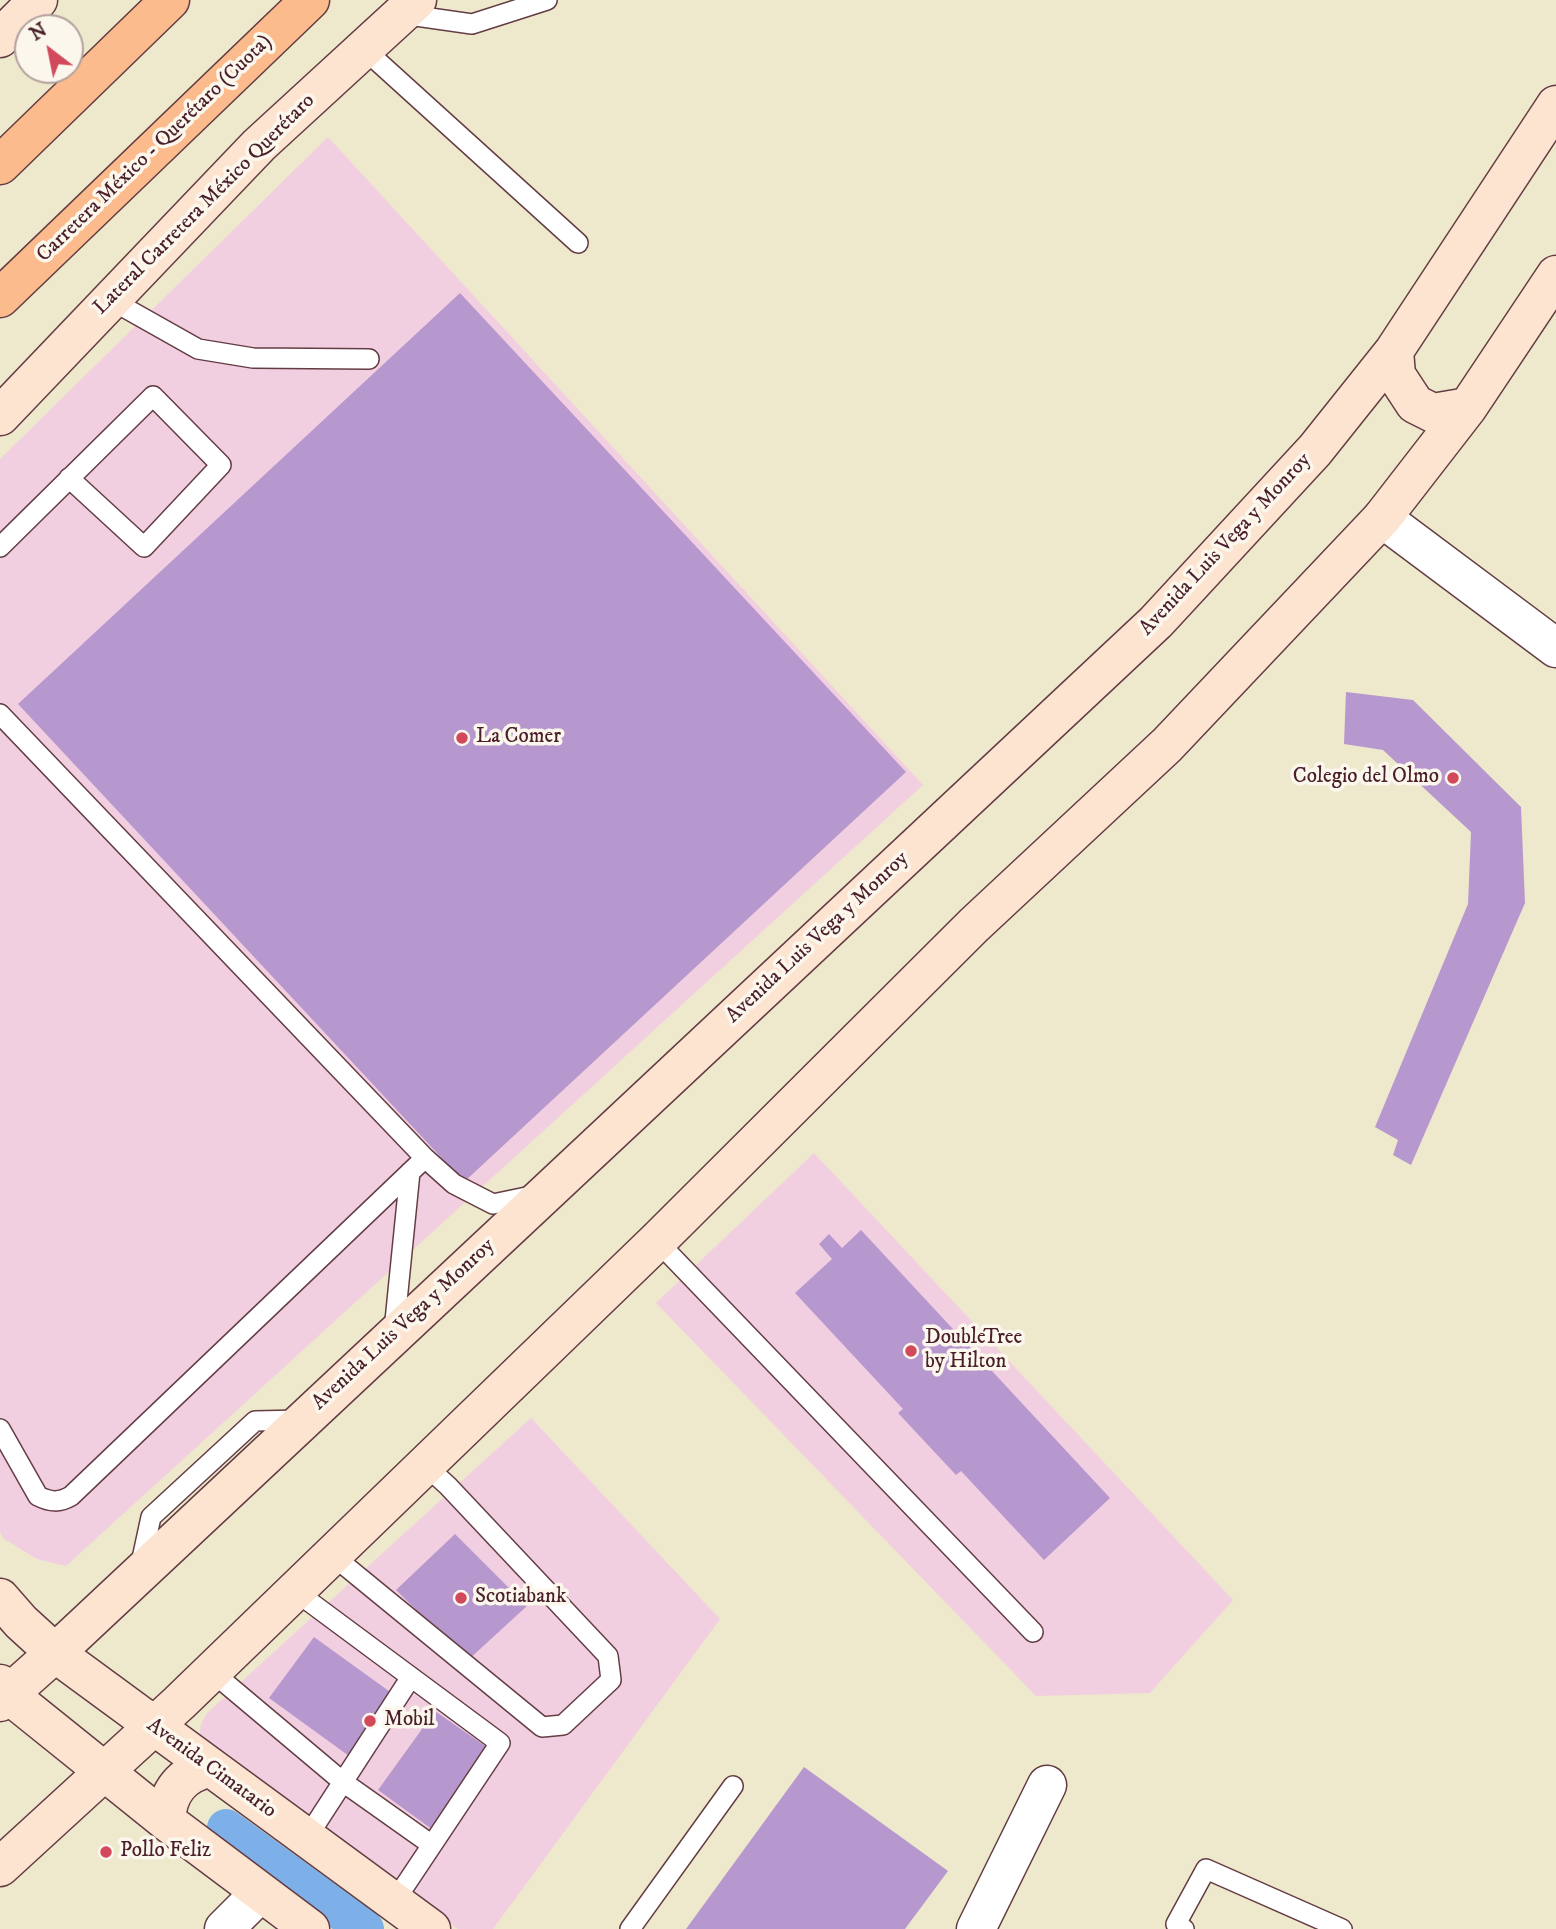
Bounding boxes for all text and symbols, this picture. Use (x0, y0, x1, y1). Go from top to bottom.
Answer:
north arrow (14, 14, 84, 84)
text: N (26, 19, 51, 46)
street label: Carretera México - Querétaro (Cuota) (32, 30, 278, 268)
street label: Lateral Carretera México Querétaro (89, 89, 321, 321)
street label: Avenida Luis Vega y Monroy (1135, 449, 1317, 641)
place label: La Comer (476, 725, 561, 751)
marker: La Comer (454, 730, 470, 746)
place label: Colegio del Olmo (1293, 765, 1439, 791)
marker: Colegio del Olmo (1445, 770, 1461, 786)
street label: Avenida Luis Vega y Monroy (722, 847, 914, 1029)
street label: Avenida Luis Vega y Monroy (308, 1234, 500, 1416)
place label: DoubleTree by Hilton (925, 1326, 1022, 1376)
marker: DoubleTree by Hilton (903, 1343, 919, 1359)
place label: Scotiabank (475, 1585, 566, 1611)
marker: Scotiabank (453, 1590, 469, 1606)
place label: Mobil (384, 1708, 435, 1734)
street label: Avenida Cimatario (141, 1713, 281, 1825)
marker: Mobil (362, 1713, 378, 1729)
place label: Pollo Feliz (120, 1839, 211, 1865)
marker: Pollo Feliz (98, 1844, 114, 1860)

